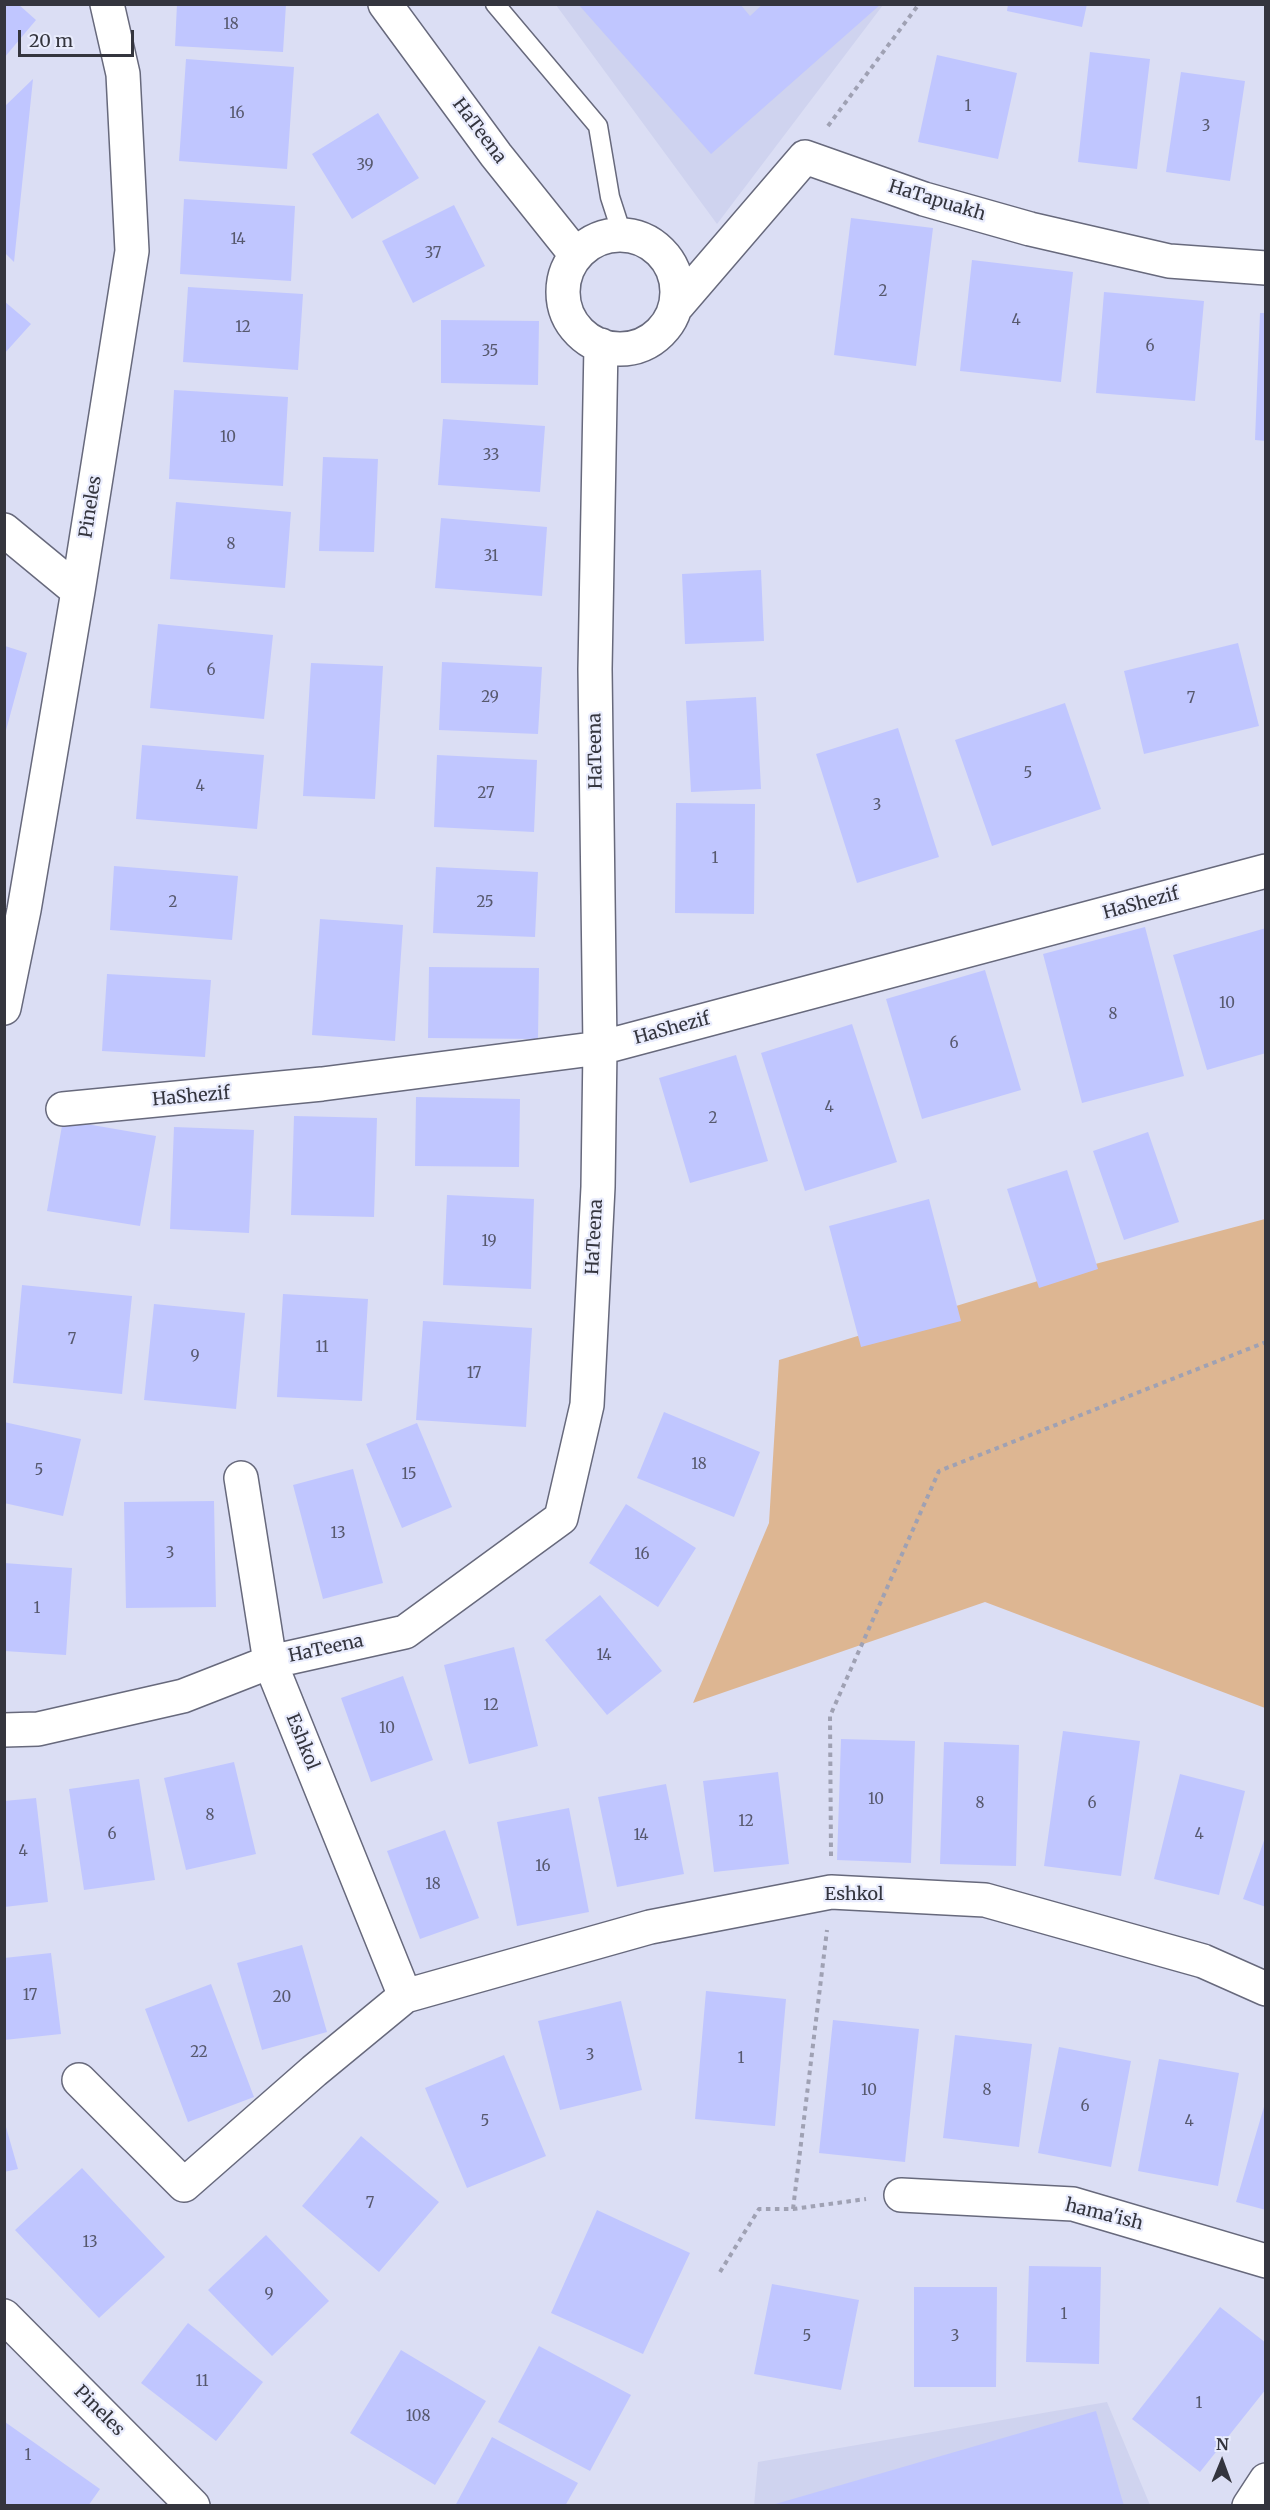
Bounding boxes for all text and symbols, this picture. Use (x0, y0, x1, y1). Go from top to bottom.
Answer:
house number: 18 (223, 16, 239, 34)
scale bar (21, 18, 136, 56)
text: 20 m (29, 29, 73, 52)
street label: HaTeena (447, 94, 511, 168)
house number: 1 (965, 98, 971, 116)
house number: 16 (229, 105, 245, 123)
house number: 3 (1202, 118, 1210, 136)
house number: 39 (356, 157, 374, 175)
street label: HaTapuakh (886, 176, 988, 226)
house number: 14 (230, 231, 246, 249)
house number: 37 (425, 245, 441, 263)
house number: 2 (879, 283, 887, 301)
house number: 4 (1011, 312, 1021, 330)
house number: 12 (235, 319, 251, 337)
house number: 6 (1145, 338, 1155, 356)
house number: 35 (482, 343, 498, 361)
house number: 10 (220, 429, 236, 447)
house number: 33 (483, 447, 499, 465)
street label: Pineles (75, 474, 107, 540)
house number: 8 (227, 536, 235, 554)
house number: 31 (484, 548, 498, 566)
house number: 6 (206, 662, 216, 680)
house number: 29 (481, 689, 499, 707)
house number: 7 (1187, 690, 1195, 708)
street label: HaTeena (585, 713, 607, 789)
house number: 5 (1024, 765, 1032, 783)
house number: 4 (195, 778, 205, 796)
house number: 27 (478, 785, 494, 803)
house number: 3 (873, 797, 881, 815)
house number: 1 (712, 850, 718, 868)
street label: HaShezif (1101, 883, 1181, 925)
house number: 2 (169, 894, 177, 912)
house number: 25 (476, 894, 494, 912)
house number: 10 (1219, 995, 1235, 1013)
house number: 8 (1109, 1006, 1117, 1024)
street label: HaShezif (632, 1008, 712, 1050)
house number: 6 (949, 1035, 959, 1053)
street label: HaShezif (151, 1083, 231, 1111)
house number: 4 (824, 1099, 834, 1117)
house number: 2 (709, 1110, 717, 1128)
street label: HaTeena (582, 1198, 608, 1276)
house number: 19 (481, 1233, 497, 1251)
house number: 7 (68, 1331, 76, 1349)
house number: 11 (315, 1339, 329, 1357)
house number: 9 (190, 1348, 200, 1366)
house number: 17 (467, 1365, 481, 1383)
house number: 18 (691, 1456, 707, 1474)
house number: 5 (35, 1462, 43, 1480)
house number: 15 (401, 1466, 417, 1484)
house number: 13 (331, 1525, 345, 1543)
house number: 3 (166, 1545, 174, 1563)
house number: 16 (634, 1546, 650, 1564)
house number: 1 (34, 1600, 40, 1618)
street label: HaTeena (287, 1631, 365, 1667)
house number: 14 (596, 1647, 612, 1665)
house number: 12 (483, 1697, 499, 1715)
street label: Eshkol (281, 1711, 323, 1773)
house number: 10 (379, 1720, 395, 1738)
house number: 10 (868, 1791, 884, 1809)
house number: 8 (976, 1795, 984, 1813)
house number: 6 (1087, 1795, 1097, 1813)
house number: 8 (206, 1807, 214, 1825)
house number: 12 (738, 1813, 754, 1831)
house number: 6 (107, 1826, 117, 1844)
house number: 4 (1194, 1826, 1204, 1844)
house number: 14 (633, 1827, 649, 1845)
house number: 4 (18, 1843, 28, 1861)
house number: 16 (535, 1858, 551, 1876)
house number: 18 (425, 1876, 441, 1894)
street label: Eshkol (824, 1884, 884, 1906)
house number: 17 (23, 1987, 37, 2005)
house number: 20 (273, 1989, 291, 2007)
house number: 22 (190, 2044, 208, 2062)
house number: 3 (586, 2047, 594, 2065)
house number: 1 (738, 2050, 744, 2068)
house number: 10 (861, 2082, 877, 2100)
house number: 8 (983, 2082, 991, 2100)
house number: 6 (1080, 2098, 1090, 2116)
house number: 5 (481, 2113, 489, 2131)
house number: 4 (1184, 2113, 1194, 2131)
house number: 7 (366, 2195, 374, 2213)
street label: hama'ish (1063, 2195, 1145, 2235)
house number: 13 (83, 2234, 97, 2252)
house number: 9 (264, 2286, 274, 2304)
house number: 1 (1061, 2306, 1067, 2324)
house number: 5 (803, 2328, 811, 2346)
house number: 3 (951, 2328, 959, 2346)
house number: 11 (195, 2373, 209, 2391)
street label: Pineles (69, 2381, 129, 2441)
house number: 1 (1196, 2395, 1202, 2413)
house number: 108 (406, 2408, 430, 2426)
north arrow (1192, 2432, 1252, 2492)
text: N (1216, 2434, 1229, 2454)
house number: 1 (25, 2447, 31, 2465)

